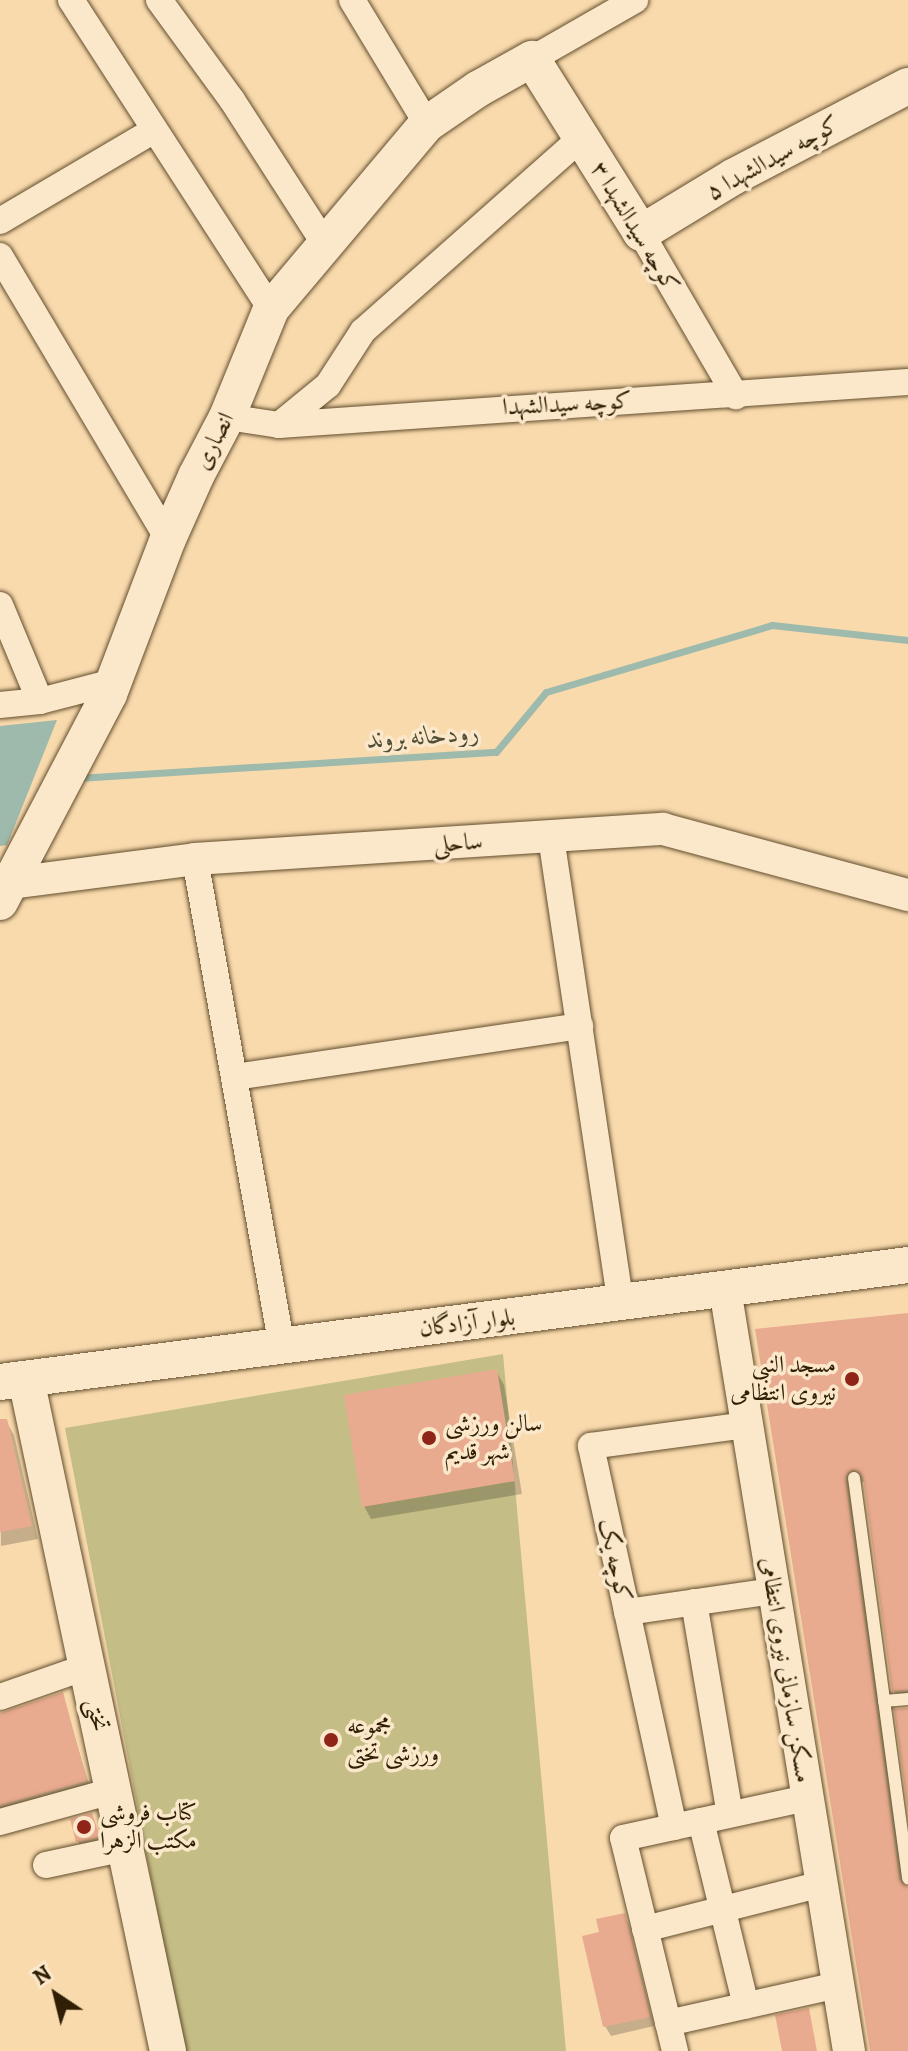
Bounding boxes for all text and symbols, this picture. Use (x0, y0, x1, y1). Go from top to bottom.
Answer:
street label: کوچه سیدالشهدا ۵ (701, 109, 845, 207)
street label: کوچه سیدالشهدا ۳ (585, 156, 685, 298)
street label: کوچه سیدالشهدا (502, 386, 632, 422)
street label: انصاری (187, 408, 241, 474)
water label: رودخانه بروند (366, 716, 480, 756)
street label: ساحلی (432, 827, 484, 859)
street label: بلوار آزادگان (417, 1303, 517, 1343)
place label: مسجد النبی نیروی انتظامی (730, 1351, 836, 1407)
marker: مسجد النبی نیروی انتظامی (843, 1370, 861, 1388)
place label: سالن ورزشی شهر قدیم (445, 1410, 542, 1466)
marker: سالن ورزشی شهر قدیم (420, 1429, 438, 1447)
street label: کوچه یک (592, 1516, 638, 1604)
street label: مسکن سازمانی نیروی انتظامی (754, 1555, 818, 1785)
street label: تختی (79, 1696, 115, 1734)
place label: مجموعه ورزشی تختی (347, 1712, 439, 1768)
marker: مجموعه ورزشی تختی (322, 1731, 340, 1749)
place label: کتاب فروشی مکتب الزهرا (100, 1799, 197, 1855)
marker: کتاب فروشی مکتب الزهرا (75, 1818, 93, 1836)
north arrow (16, 1955, 96, 2035)
text: N (27, 1958, 57, 1992)

